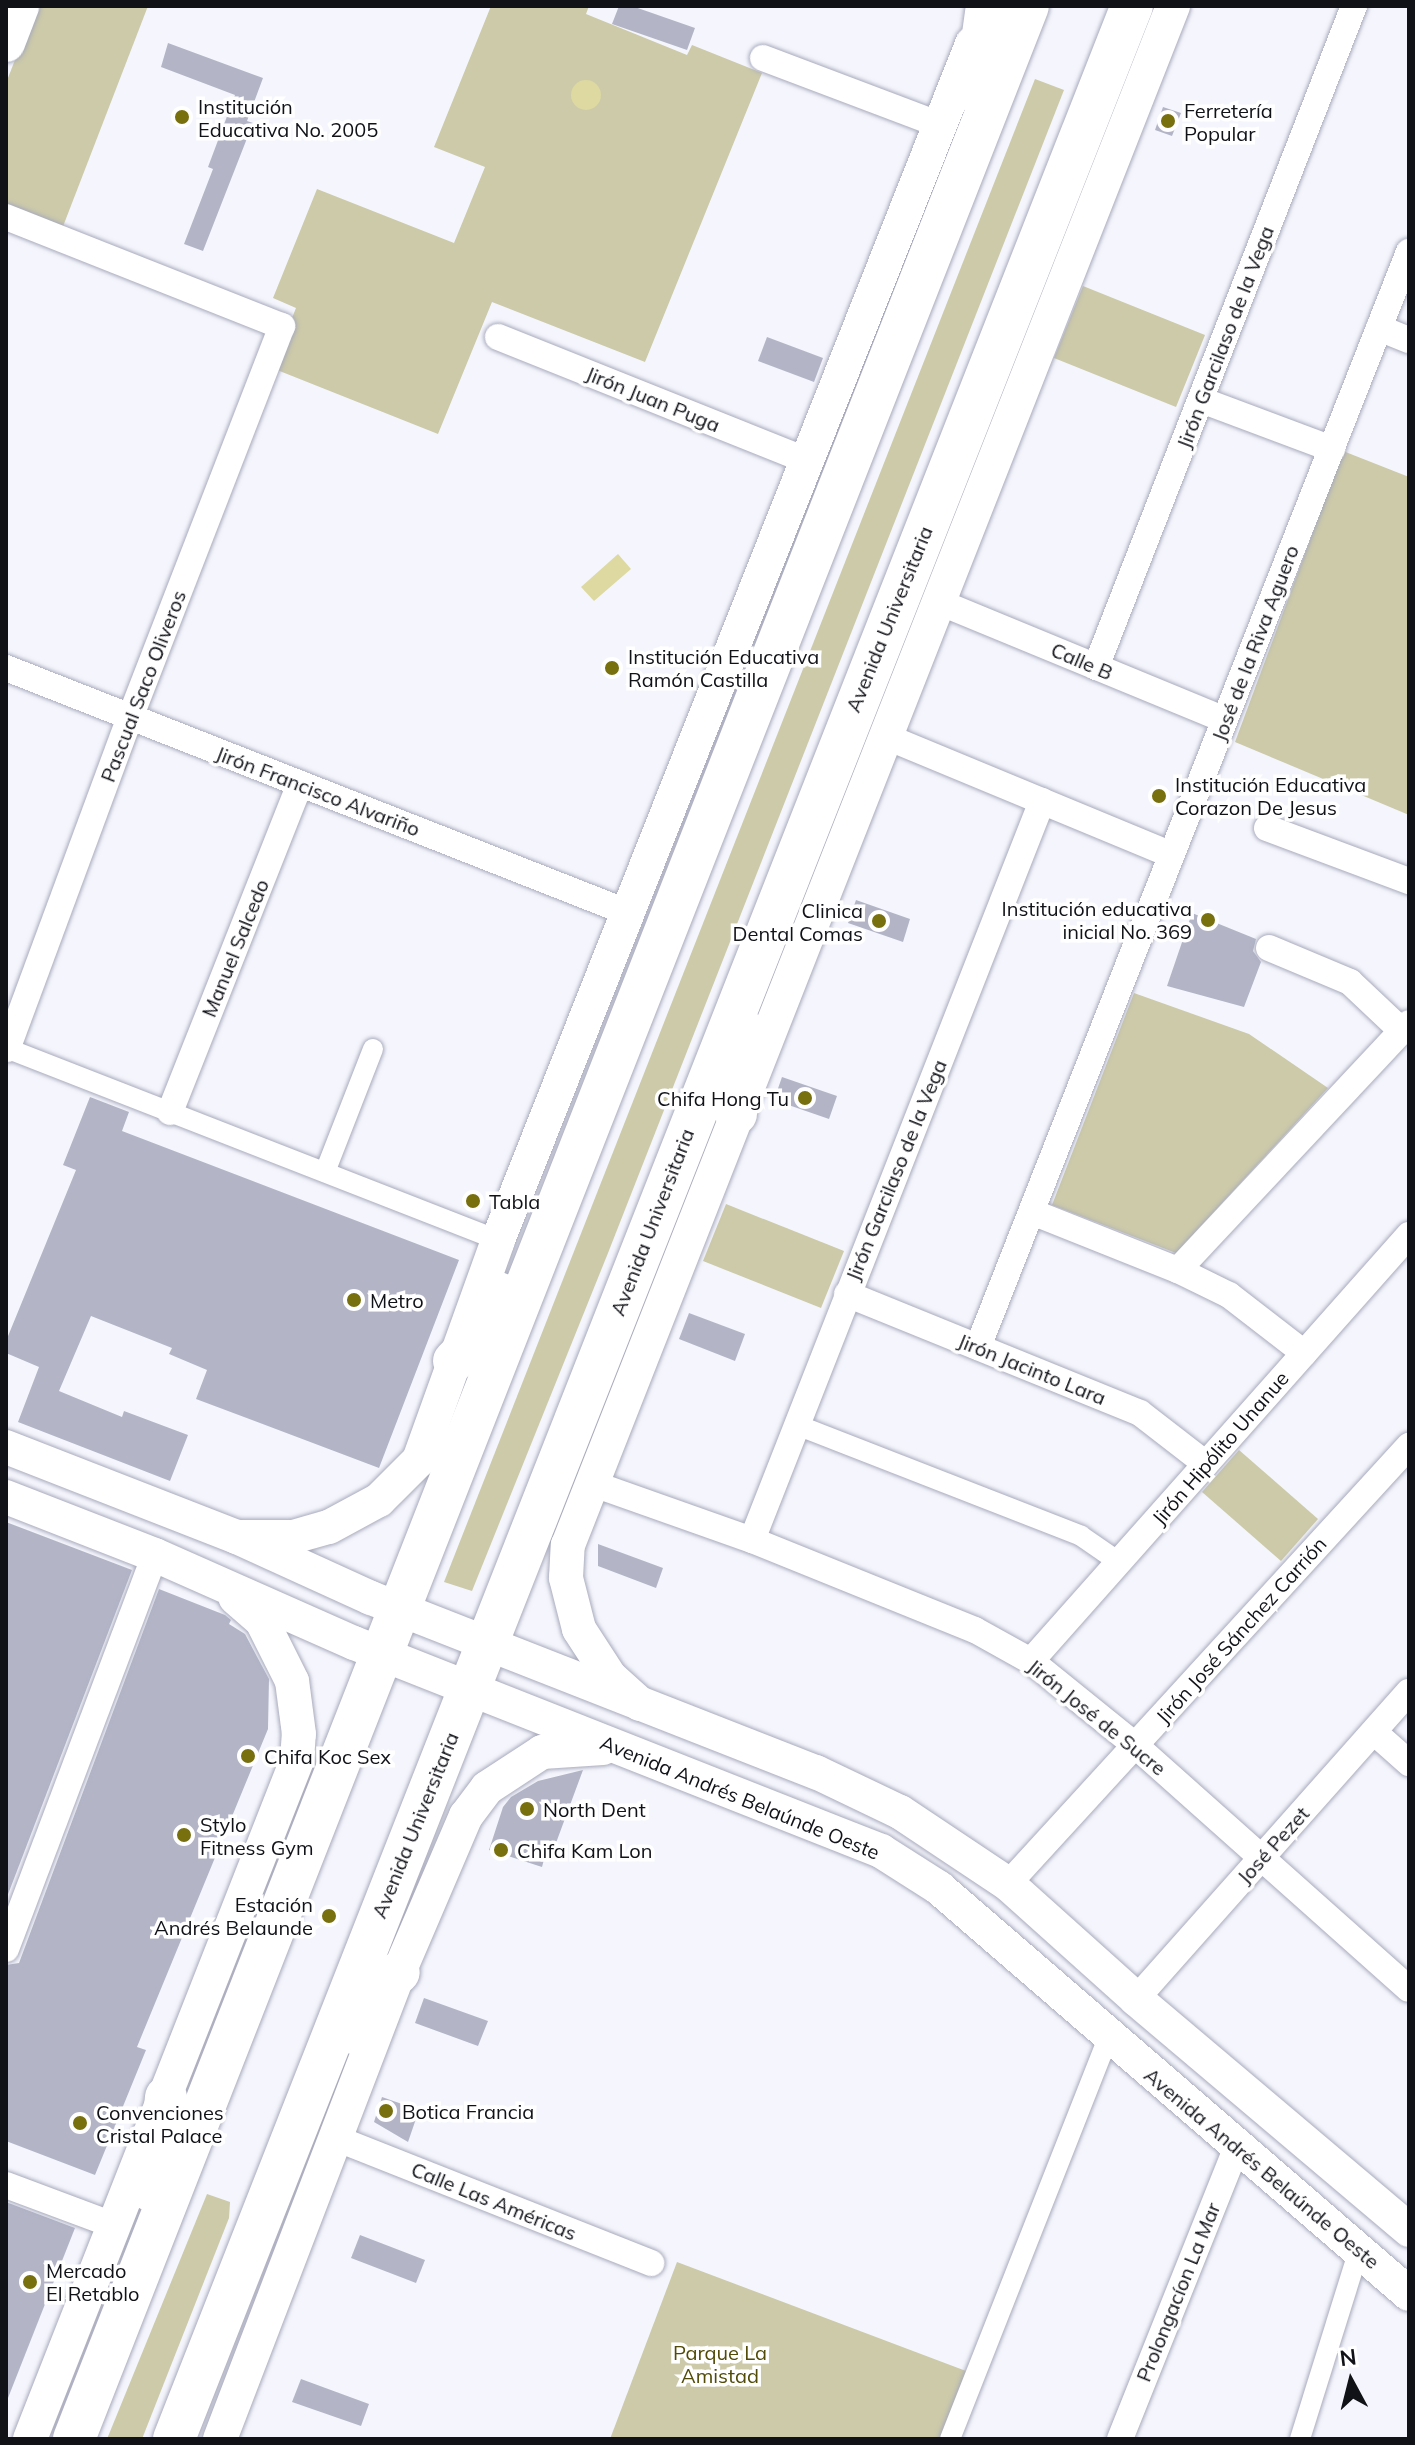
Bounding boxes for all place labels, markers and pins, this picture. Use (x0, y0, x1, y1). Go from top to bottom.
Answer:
place label: Institución Educativa No. 2005 (198, 94, 378, 141)
place label: Ferretería Popular (1184, 98, 1273, 145)
marker: Institución Educativa No. 2005 (173, 108, 191, 126)
marker: Ferretería Popular (1159, 112, 1177, 130)
place label: Institución Educativa Ramón Castilla (628, 644, 819, 691)
marker: Institución Educativa Ramón Castilla (603, 659, 621, 677)
place label: Institución Educativa Corazon De Jesus (1175, 772, 1366, 819)
marker: Institución Educativa Corazon De Jesus (1150, 787, 1168, 805)
place label: Institución educativa inicial No. 369 (1002, 896, 1192, 943)
place label: Clinica Dental Comas (733, 898, 863, 945)
marker: Institución educativa inicial No. 369 (1199, 911, 1217, 929)
marker: Clinica Dental Comas (870, 912, 888, 930)
place label: Chifa Hong Tu (657, 1086, 789, 1110)
marker: Chifa Hong Tu (796, 1089, 814, 1107)
place label: Tabla (489, 1189, 540, 1213)
marker: Tabla (464, 1192, 482, 1210)
place label: Metro (370, 1288, 424, 1312)
marker: Metro (345, 1291, 363, 1309)
place label: Chifa Koc Sex (264, 1744, 391, 1768)
marker: Chifa Koc Sex (239, 1747, 257, 1765)
place label: North Dent (543, 1797, 646, 1821)
marker: North Dent (518, 1800, 536, 1818)
place label: Stylo Fitness Gym (200, 1812, 313, 1859)
marker: Stylo Fitness Gym (175, 1826, 193, 1844)
place label: Chifa Kam Lon (517, 1838, 652, 1862)
marker: Chifa Kam Lon (492, 1841, 510, 1859)
place label: Estación Andrés Belaunde (154, 1892, 313, 1939)
marker: Estación Andrés Belaunde (320, 1907, 338, 1925)
place label: Botica Francia (402, 2099, 534, 2123)
place label: Convenciones Cristal Palace (96, 2100, 224, 2147)
marker: Botica Francia (377, 2102, 395, 2120)
marker: Convenciones Cristal Palace (71, 2114, 89, 2132)
place label: Mercado El Retablo (46, 2258, 139, 2305)
marker: Mercado El Retablo (21, 2273, 39, 2291)

